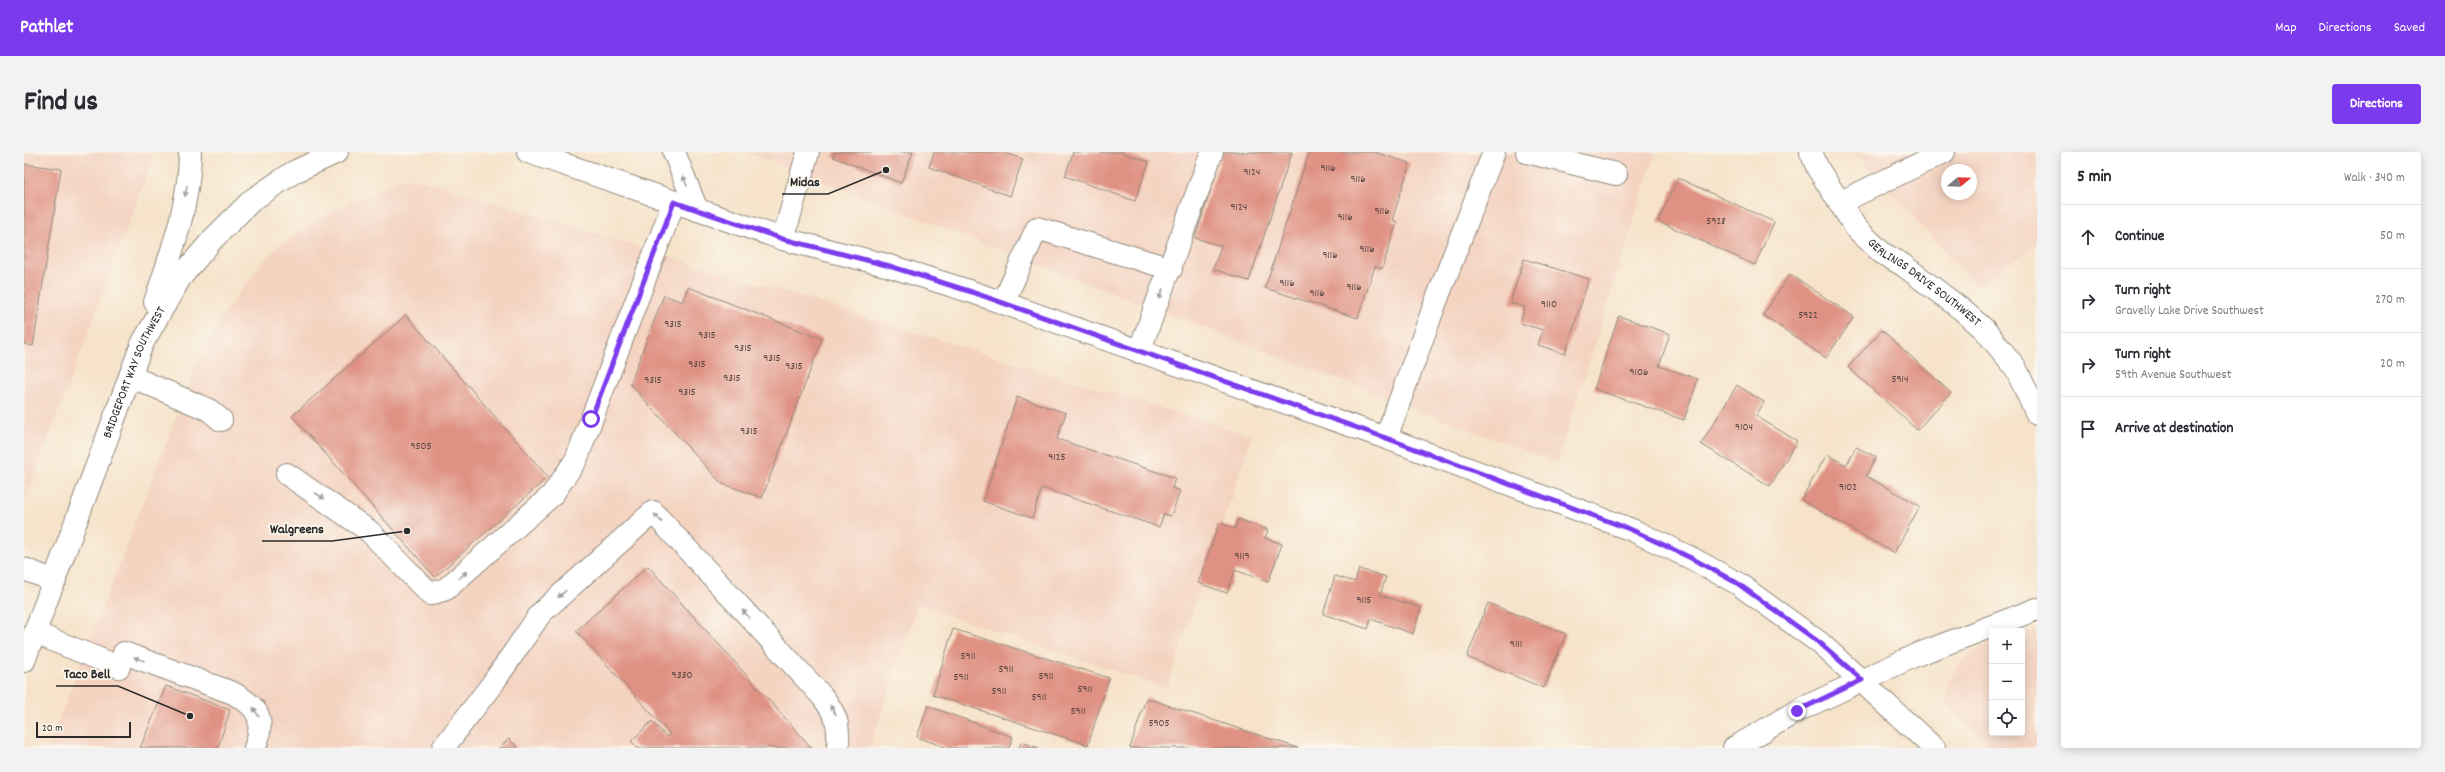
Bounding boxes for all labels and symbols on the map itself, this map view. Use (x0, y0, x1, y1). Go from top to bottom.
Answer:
house number: 9116 (1320, 161, 1336, 177)
north arrow (1941, 164, 1977, 200)
house number: 9124 (1244, 165, 1260, 181)
callout: Midas (782, 168, 828, 194)
house number: 9116 (1350, 172, 1366, 188)
text: Midas (790, 173, 820, 193)
one-way arrow (682, 174, 688, 186)
one-way arrow (183, 185, 189, 197)
house number: 9124 (1231, 200, 1247, 216)
house number: 9116 (1374, 204, 1390, 220)
house number: 9116 (1337, 210, 1353, 226)
house number: 5928 (1706, 214, 1726, 230)
street label: GERLINGS DRIVE SOUTHWEST (1863, 234, 1985, 331)
house number: 9116 (1359, 242, 1375, 258)
house number: 9116 (1322, 248, 1338, 264)
house number: 9116 (1279, 276, 1295, 292)
house number: 9116 (1346, 280, 1362, 296)
house number: 9116 (1309, 286, 1325, 302)
one-way arrow (1158, 288, 1164, 300)
house number: 9110 (1541, 297, 1557, 313)
street label: BRIDGEPORT WAY SOUTHWEST (98, 303, 171, 441)
house number: 5922 (1798, 308, 1818, 324)
house number: 9315 (664, 317, 682, 333)
house number: 9315 (698, 328, 716, 344)
house number: 9315 (734, 341, 752, 357)
house number: 9315 (763, 351, 781, 367)
house number: 9315 (688, 357, 706, 373)
house number: 9315 (785, 359, 803, 375)
house number: 9106 (1630, 365, 1648, 381)
house number: 9315 (723, 371, 741, 387)
house number: 5914 (1891, 372, 1909, 388)
house number: 9315 (644, 373, 662, 389)
house number: 9315 (678, 385, 696, 401)
route start (582, 410, 600, 428)
house number: 9104 (1735, 420, 1753, 436)
house number: 9315 (740, 424, 758, 440)
house number: 9505 (410, 439, 432, 455)
house number: 9125 (1048, 450, 1066, 466)
house number: 9102 (1839, 480, 1857, 496)
one-way arrow (314, 492, 326, 499)
one-way arrow (653, 513, 663, 523)
callout: Walgreens (262, 515, 332, 541)
text: Walgreens (270, 520, 324, 540)
house number: 9119 (1235, 549, 1249, 565)
one-way arrow (458, 570, 468, 579)
one-way arrow (557, 590, 568, 599)
house number: 9115 (1357, 593, 1371, 609)
one-way arrow (742, 608, 751, 619)
house number: 9111 (1510, 637, 1522, 653)
house number: 5911 (961, 649, 975, 665)
one-way arrow (133, 655, 145, 661)
callout: Taco Bell (56, 660, 118, 686)
house number: 5911 (999, 662, 1013, 678)
text: Taco Bell (64, 665, 111, 685)
house number: 9330 (672, 668, 692, 684)
house number: 5911 (1039, 669, 1053, 685)
house number: 5911 (954, 670, 968, 686)
house number: 5911 (1078, 682, 1092, 698)
house number: 5911 (992, 684, 1006, 700)
house number: 5911 (1032, 690, 1046, 706)
route end (1788, 702, 1806, 720)
house number: 5911 (1071, 704, 1085, 720)
one-way arrow (829, 705, 837, 716)
one-way arrow (252, 706, 259, 717)
house number: 5905 (1148, 716, 1170, 732)
scale bar (36, 720, 131, 739)

